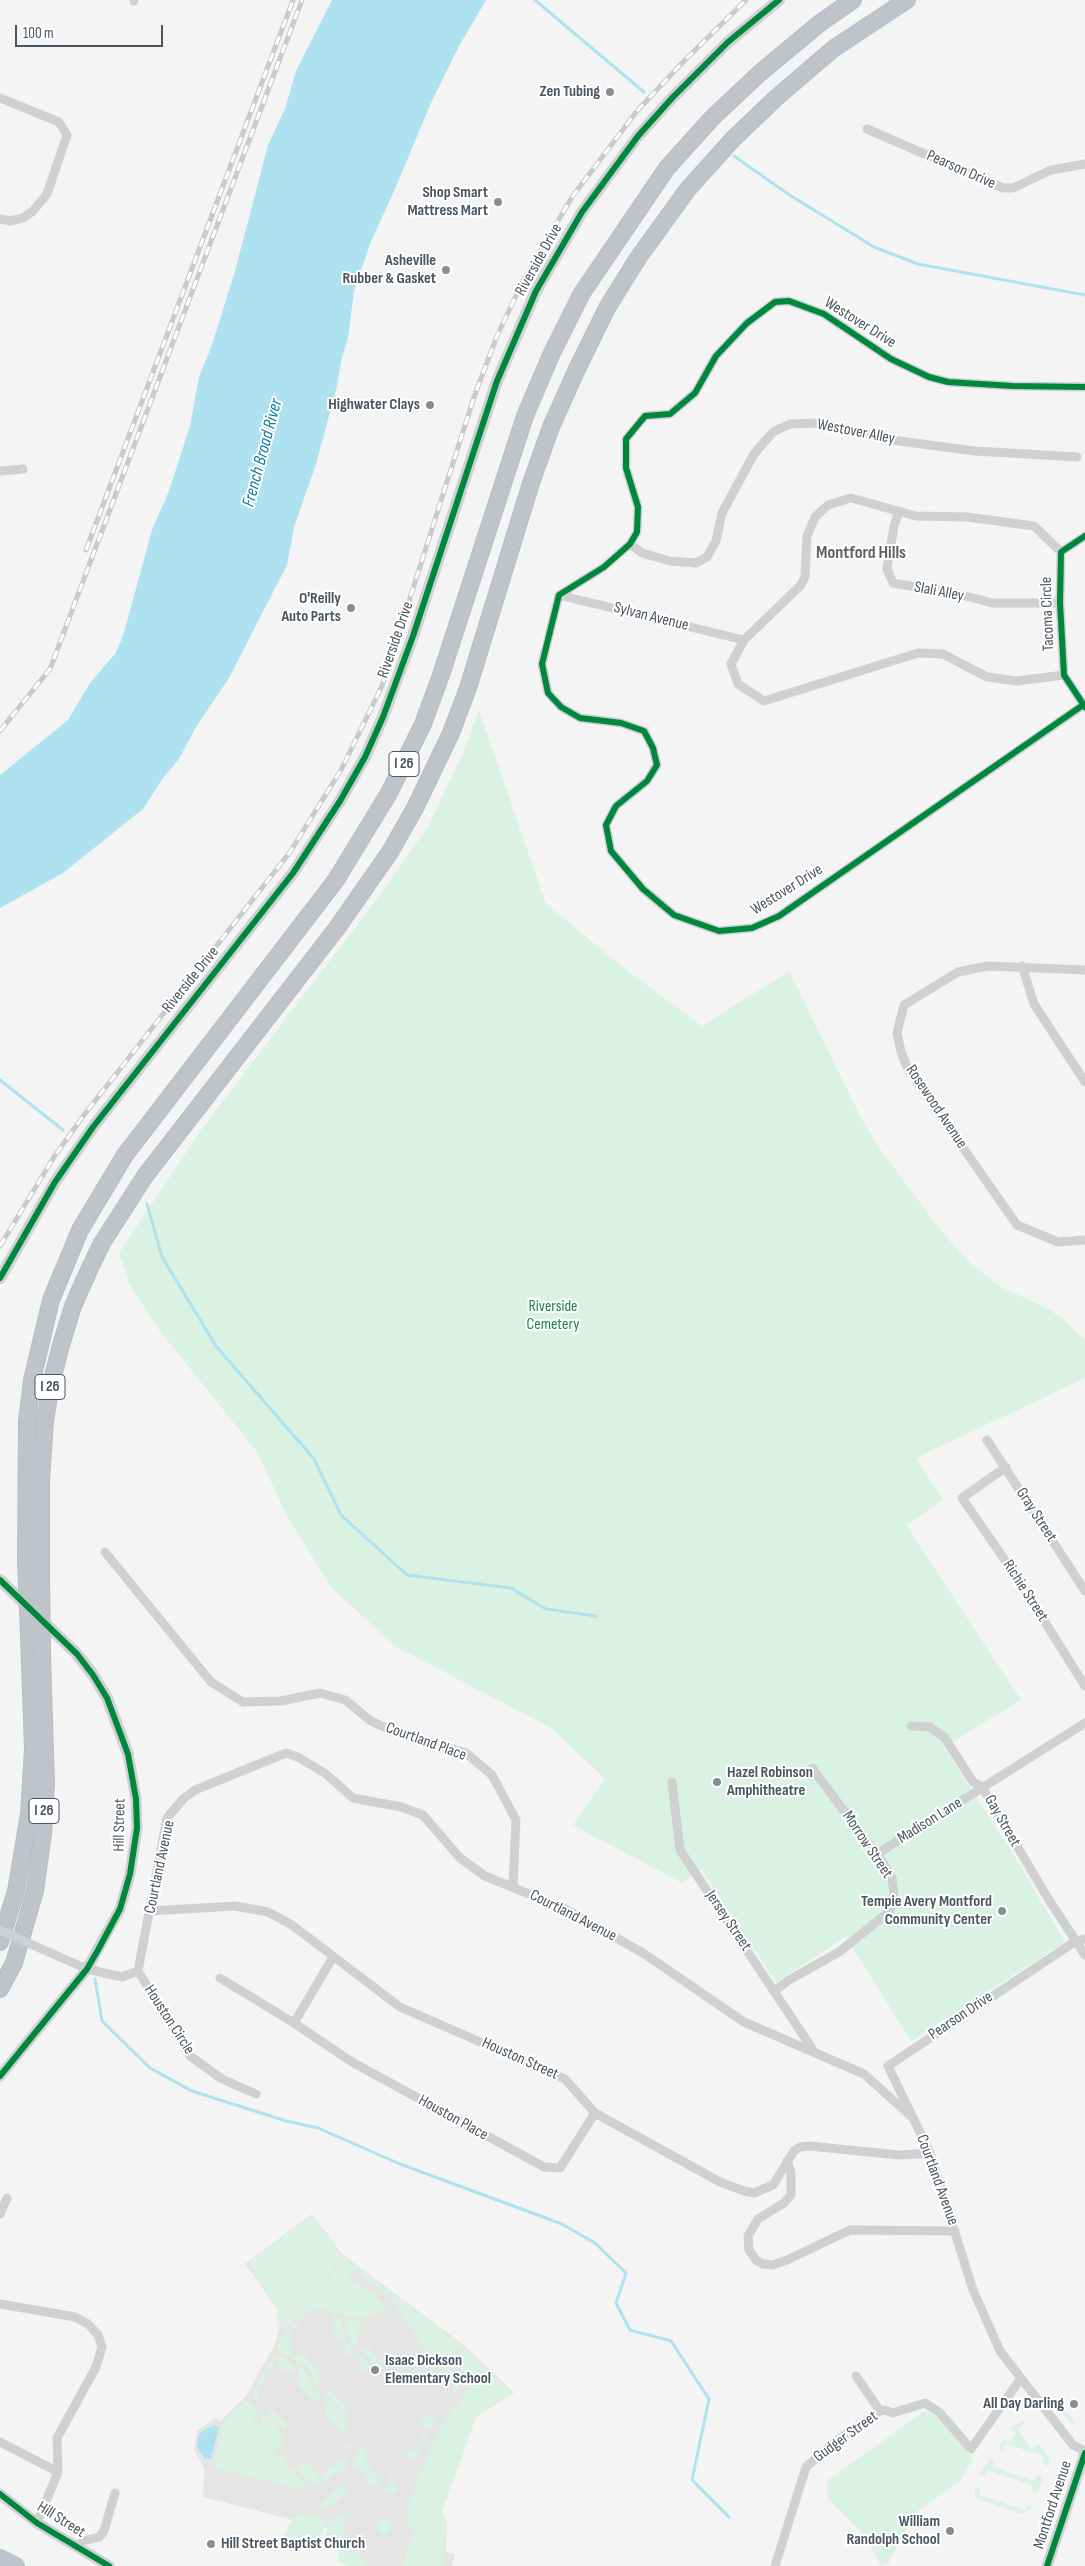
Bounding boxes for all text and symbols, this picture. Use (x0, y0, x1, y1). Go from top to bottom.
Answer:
scale bar (18, 15, 165, 47)
text: 100 m (23, 24, 54, 43)
place label: Zen Tubing (540, 82, 600, 102)
marker: Zen Tubing (604, 86, 616, 98)
street label: Pearson Drive (924, 146, 998, 194)
place label: Shop Smart Mattress Mart (407, 183, 488, 221)
marker: Shop Smart Mattress Mart (492, 196, 504, 208)
street label: Riverside Drive (511, 221, 567, 299)
place label: Asheville Rubber & Gasket (343, 251, 436, 289)
marker: Asheville Rubber & Gasket (440, 264, 452, 276)
street label: Westover Drive (821, 293, 899, 353)
place label: Highwater Clays (328, 395, 420, 415)
water label: French Broad River (238, 397, 288, 509)
marker: Highwater Clays (424, 399, 436, 411)
street label: Westover Alley (816, 415, 896, 449)
district label: Montford Hills (816, 542, 906, 564)
street label: Tacoma Circle (1037, 576, 1059, 652)
street label: Slali Alley (912, 578, 966, 606)
place label: O'Reilly Auto Parts (282, 589, 341, 627)
street label: Sylvan Avenue (612, 598, 690, 636)
street label: Riverside Drive (374, 599, 418, 681)
marker: O'Reilly Auto Parts (345, 602, 357, 614)
road number: I 26 (389, 752, 419, 776)
street label: Westover Drive (748, 860, 826, 920)
street label: Riverside Drive (159, 943, 223, 1017)
street label: Rosewood Avenue (901, 1062, 971, 1152)
park label: Riverside Cemetery (527, 1297, 579, 1335)
road number: I 26 (35, 1374, 65, 1400)
street label: Gray Street (1011, 1484, 1061, 1546)
street label: Richie Street (998, 1557, 1052, 1625)
street label: Courtland Place (383, 1719, 469, 1765)
place label: Hazel Robinson Amphitheatre (727, 1763, 813, 1801)
marker: Hazel Robinson Amphitheatre (711, 1776, 723, 1788)
street label: Gay Street (980, 1792, 1024, 1850)
street label: Madison Lane (894, 1794, 966, 1848)
road number: I 26 (29, 1798, 59, 1824)
street label: Hill Street (110, 1798, 130, 1852)
street label: Morrow Street (838, 1808, 896, 1882)
street label: Courtland Avenue (141, 1819, 179, 1915)
street label: Courtland Avenue (526, 1886, 620, 1946)
street label: Jersey Street (701, 1887, 755, 1955)
place label: Tempie Avery Montford Community Center (861, 1892, 992, 1930)
marker: Tempie Avery Montford Community Center (996, 1905, 1008, 1917)
street label: Houston Circle (139, 1982, 199, 2058)
street label: Pearson Drive (925, 1988, 997, 2044)
street label: Houston Street (479, 2034, 561, 2084)
street label: Houston Place (415, 2091, 491, 2145)
street label: Courtland Avenue (912, 2132, 962, 2228)
place label: Isaac Dickson Elementary School (385, 2351, 491, 2389)
marker: Isaac Dickson Elementary School (369, 2364, 381, 2376)
place label: All Day Darling (983, 2394, 1064, 2414)
marker: All Day Darling (1068, 2398, 1080, 2410)
street label: Gudger Street (810, 2407, 882, 2467)
street label: Montford Avenue (1030, 2458, 1076, 2552)
street label: Hill Street (33, 2498, 89, 2542)
place label: William Randolph School (847, 2512, 940, 2550)
marker: William Randolph School (944, 2525, 956, 2537)
place label: Hill Street Baptist Church (221, 2534, 365, 2554)
marker: Hill Street Baptist Church (205, 2538, 217, 2550)

